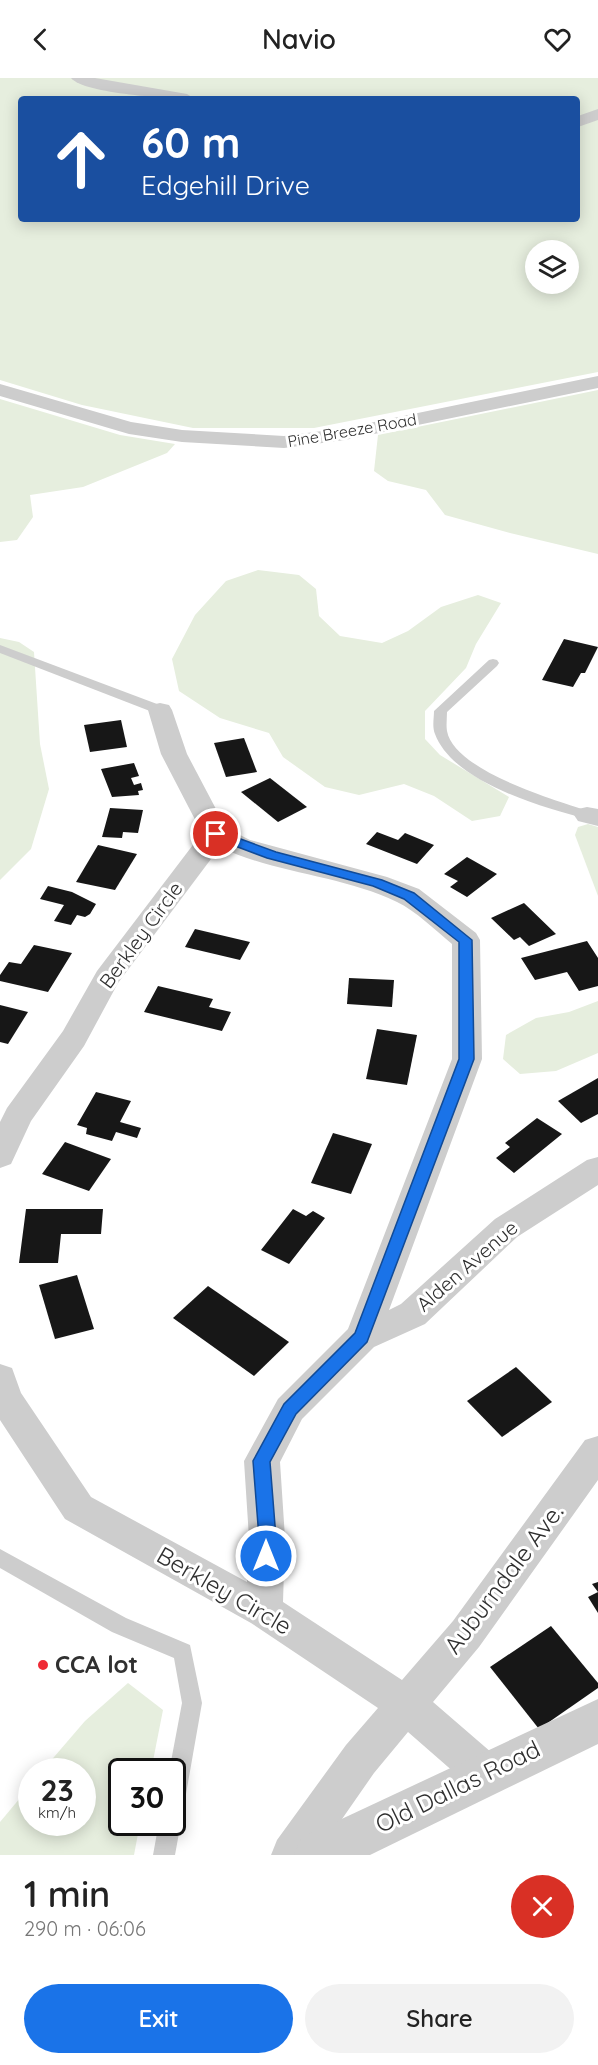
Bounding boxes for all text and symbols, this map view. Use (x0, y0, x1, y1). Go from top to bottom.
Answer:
text: Navio (262, 22, 336, 56)
icon: back (24, 23, 57, 56)
icon: heart (541, 23, 574, 56)
text: 60 m (141, 116, 241, 169)
icon: ahead (42, 120, 120, 198)
text: Edgehill Drive (141, 168, 310, 202)
map controls (525, 240, 579, 294)
button: layers (525, 240, 579, 294)
street label: Pine Breeze Road (286, 409, 418, 451)
pin (190, 808, 241, 859)
icon: arrive (199, 817, 232, 850)
street label: Berkley Circle (94, 877, 188, 993)
street label: Alden Avenue (411, 1215, 522, 1316)
street label: Auburndale Ave. (437, 1497, 569, 1659)
position arrow (234, 1524, 298, 1588)
street label: Berkley Circle (152, 1539, 297, 1641)
place label: CCA lot (55, 1649, 138, 1679)
marker: CCA lot (36, 1658, 50, 1672)
street label: Old Dallas Road (370, 1733, 545, 1839)
speed limit sign: 30 (108, 1758, 186, 1836)
text: 23 (40, 1771, 74, 1809)
text: km/h (38, 1803, 76, 1822)
text: 1 min (24, 1871, 110, 1916)
button: close (511, 1875, 574, 1938)
text: 290 m · 06:06 (24, 1916, 146, 1941)
button: Exit (24, 1984, 293, 2053)
button: Share (305, 1984, 574, 2053)

